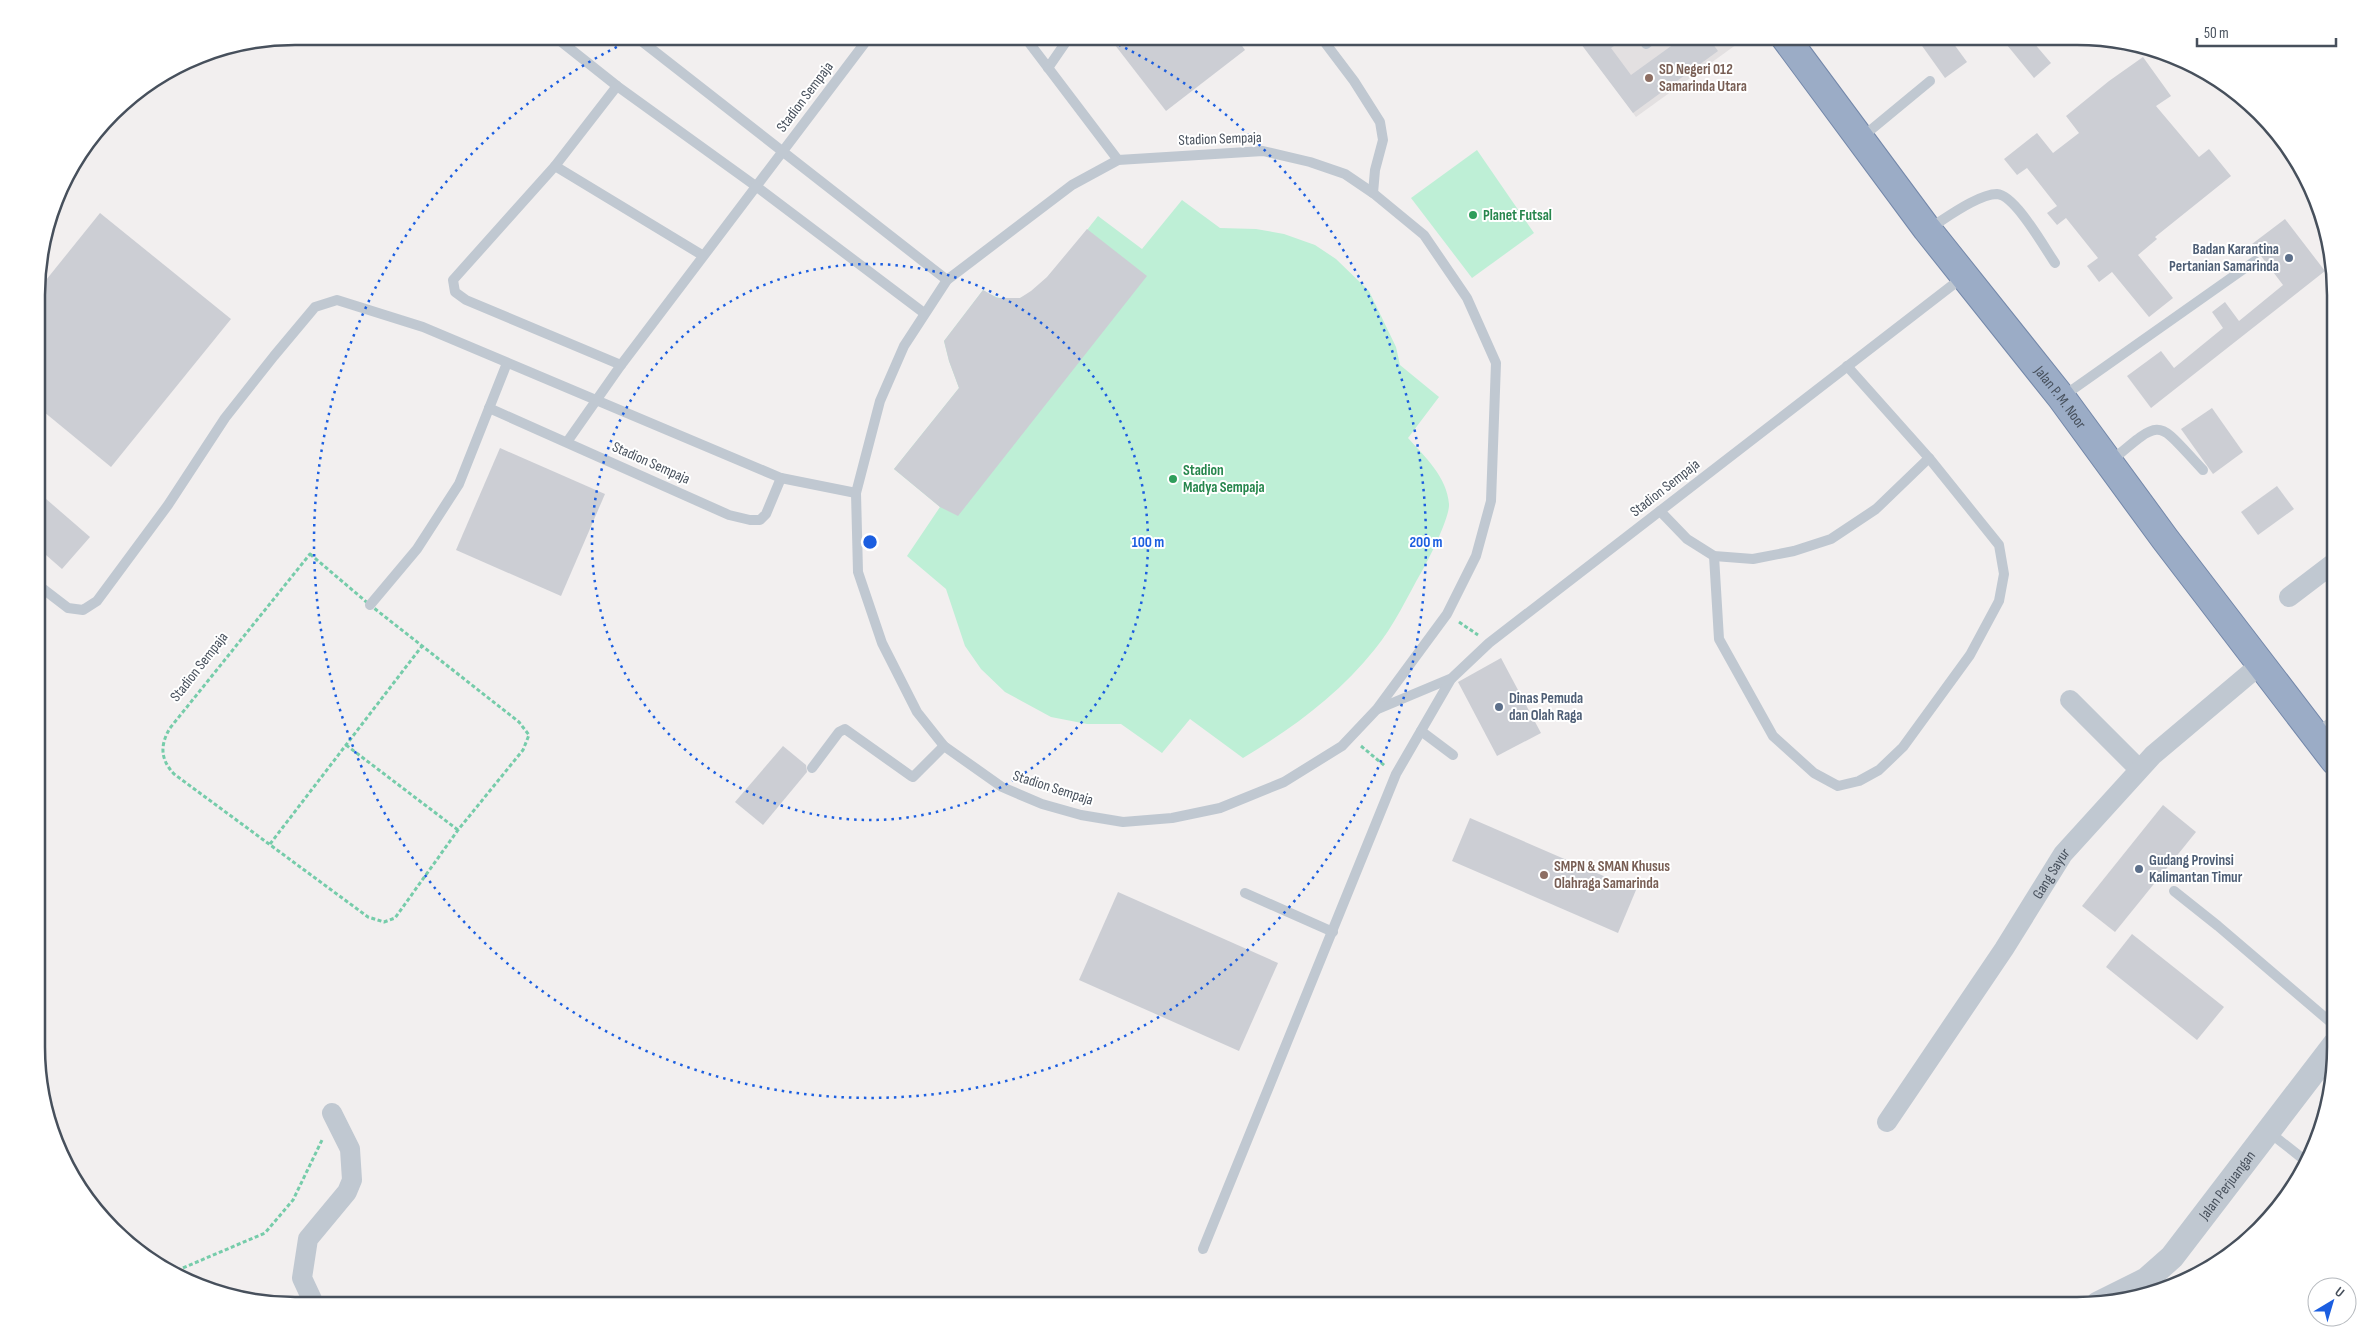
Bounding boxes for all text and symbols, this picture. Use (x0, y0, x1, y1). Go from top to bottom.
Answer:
scale bar (2197, 15, 2336, 47)
text: 50 m (2204, 24, 2229, 43)
street label: Stadion Sempaja (772, 58, 838, 136)
place label: SD Negeri 012 Samarinda Utara (1659, 60, 1747, 96)
marker: SD Negeri 012 Samarinda Utara (1643, 72, 1655, 84)
street label: Stadion Sempaja (1178, 128, 1262, 150)
place label: Planet Futsal (1483, 206, 1552, 225)
marker: Planet Futsal (1467, 209, 1479, 221)
place label: Badan Karantina Pertanian Samarinda (2169, 240, 2279, 276)
marker: Badan Karantina Pertanian Samarinda (2283, 252, 2295, 264)
street label: Jalan P. M. Noor (2030, 361, 2091, 433)
street label: Stadion Sempaja (609, 437, 693, 489)
street label: Stadion Sempaja (1626, 455, 1704, 521)
place label: Stadion Madya Sempaja (1183, 461, 1265, 497)
marker: Stadion Madya Sempaja (1167, 473, 1179, 485)
centre of rings (861, 533, 879, 551)
text: 100 m (1132, 533, 1164, 552)
text: 200 m (1409, 533, 1443, 552)
street label: Stadion Sempaja (166, 628, 232, 706)
place label: Dinas Pemuda dan Olah Raga (1509, 689, 1583, 725)
marker: Dinas Pemuda dan Olah Raga (1493, 701, 1505, 713)
street label: Stadion Sempaja (1010, 766, 1096, 810)
street label: Gang Sayur (2028, 843, 2074, 902)
place label: Gudang Provinsi Kalimantan Timur (2149, 851, 2243, 887)
place label: SMPN & SMAN Khusus Olahraga Samarinda (1554, 857, 1670, 893)
marker: Gudang Provinsi Kalimantan Timur (2133, 863, 2145, 875)
marker: SMPN & SMAN Khusus Olahraga Samarinda (1538, 869, 1550, 881)
street label: Jalan Perjuangan (2194, 1147, 2260, 1224)
north arrow (2307, 1277, 2357, 1327)
text: U (2332, 1283, 2348, 1301)

